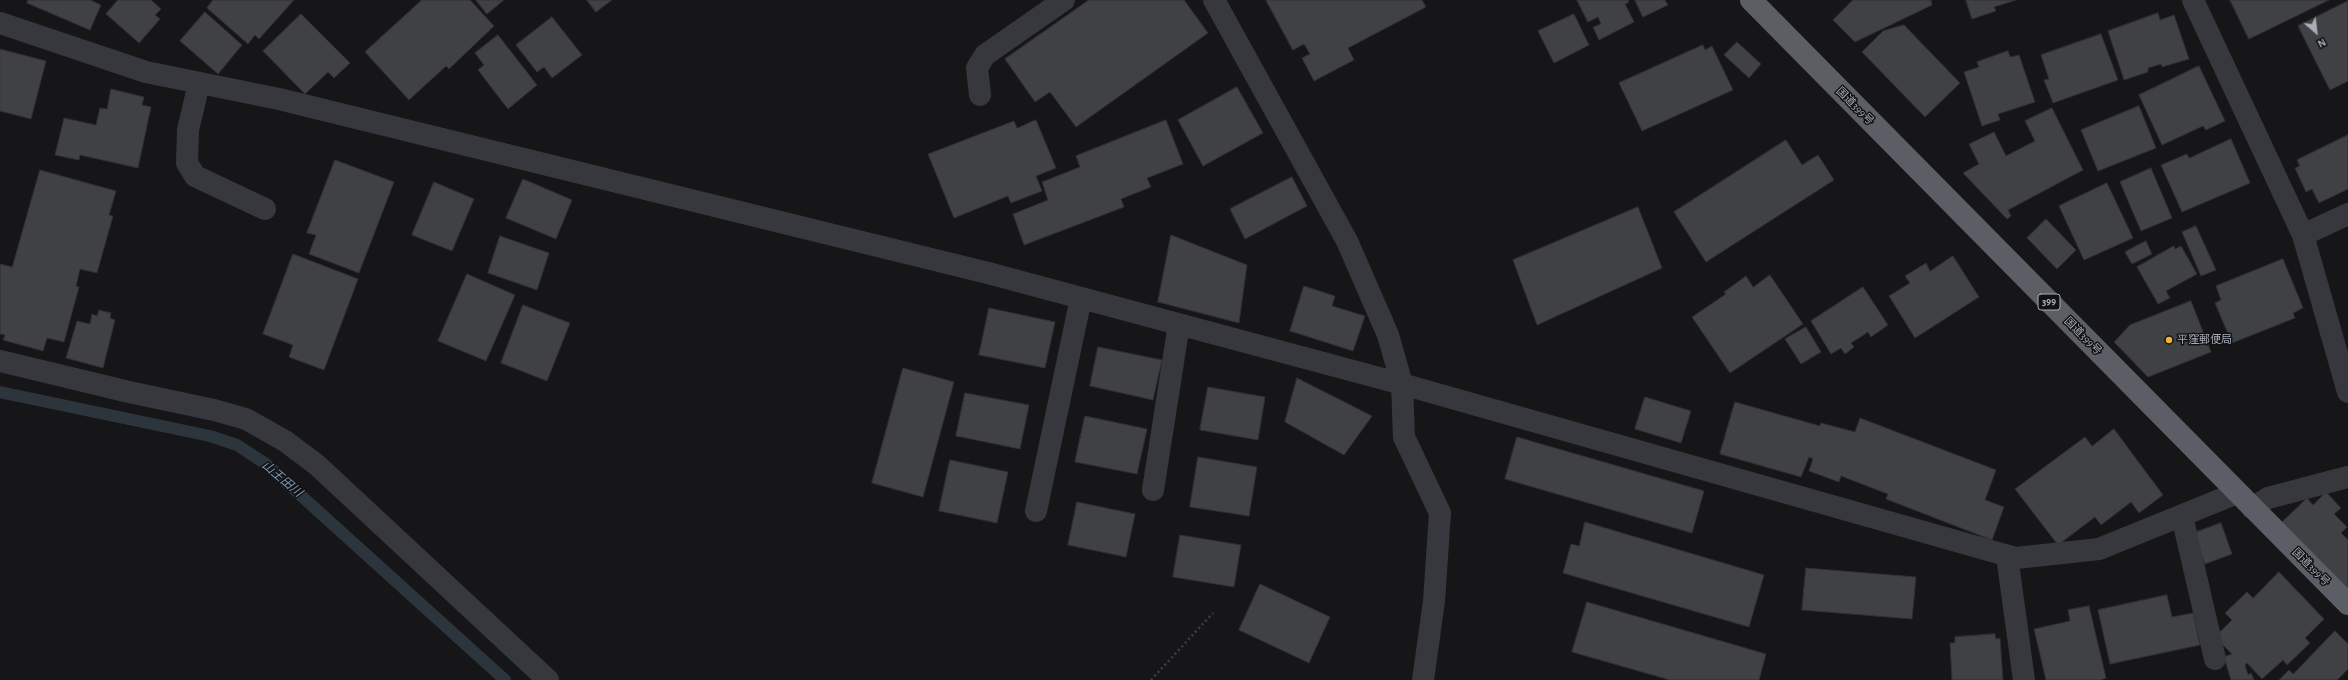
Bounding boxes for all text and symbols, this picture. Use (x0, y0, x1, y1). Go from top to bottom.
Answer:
north arrow (2296, 12, 2336, 52)
text: N (2316, 36, 2328, 50)
street label: 国道399号 (1833, 84, 1877, 128)
road number: 399 (2038, 294, 2060, 310)
street label: 国道399号 (2061, 314, 2105, 358)
place label: 平窪郵便局 (2177, 333, 2232, 347)
marker: 平窪郵便局 (2164, 335, 2174, 345)
water label: 山王田川 (259, 458, 305, 500)
street label: 国道399号 (2289, 545, 2333, 589)

